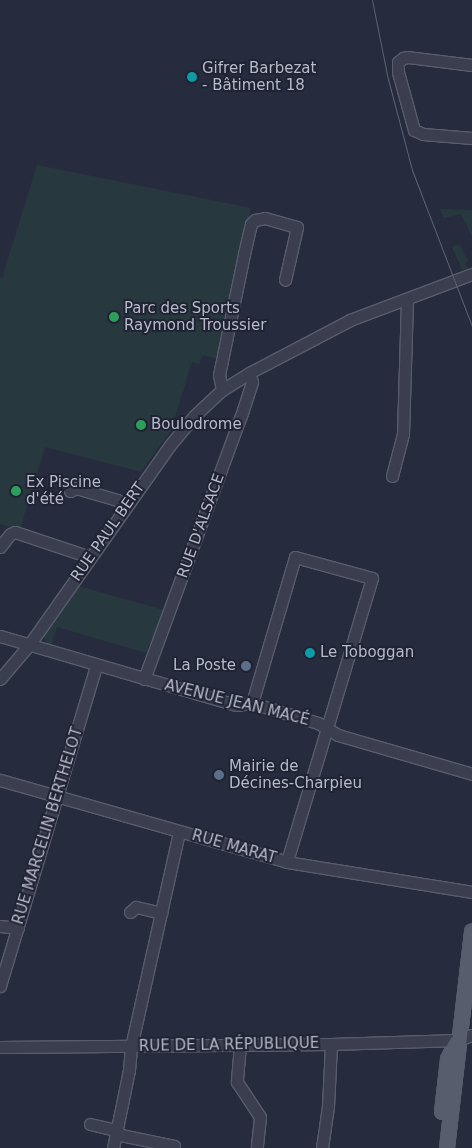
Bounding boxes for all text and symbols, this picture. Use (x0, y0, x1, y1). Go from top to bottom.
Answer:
place label: Gifrer Barbezat - Bâtiment 18 (202, 59, 316, 94)
marker: Gifrer Barbezat - Bâtiment 18 (186, 71, 198, 83)
place label: Parc des Sports Raymond Troussier (124, 299, 266, 334)
marker: Parc des Sports Raymond Troussier (108, 311, 120, 323)
place label: Boulodrome (151, 416, 242, 434)
marker: Boulodrome (135, 419, 147, 431)
street label: RUE D'ALSACE (174, 471, 228, 581)
place label: Ex Piscine d'été (26, 473, 101, 508)
street label: RUE PAUL BERT (67, 479, 149, 585)
marker: Ex Piscine d'été (10, 485, 22, 497)
place label: Le Toboggan (320, 644, 414, 662)
marker: Le Toboggan (304, 647, 316, 659)
place label: La Poste (173, 657, 236, 675)
marker: La Poste (240, 660, 252, 672)
street label: AVENUE JEAN MACÉ (163, 676, 311, 730)
street label: RUE MARCELIN BERTHELOT (9, 725, 87, 927)
place label: Mairie de Décines-Charpieu (229, 757, 362, 792)
marker: Mairie de Décines-Charpieu (213, 769, 225, 781)
street label: RUE MARAT (190, 826, 278, 868)
street label: RUE DE LA RÉPUBLIQUE (139, 1034, 319, 1056)

